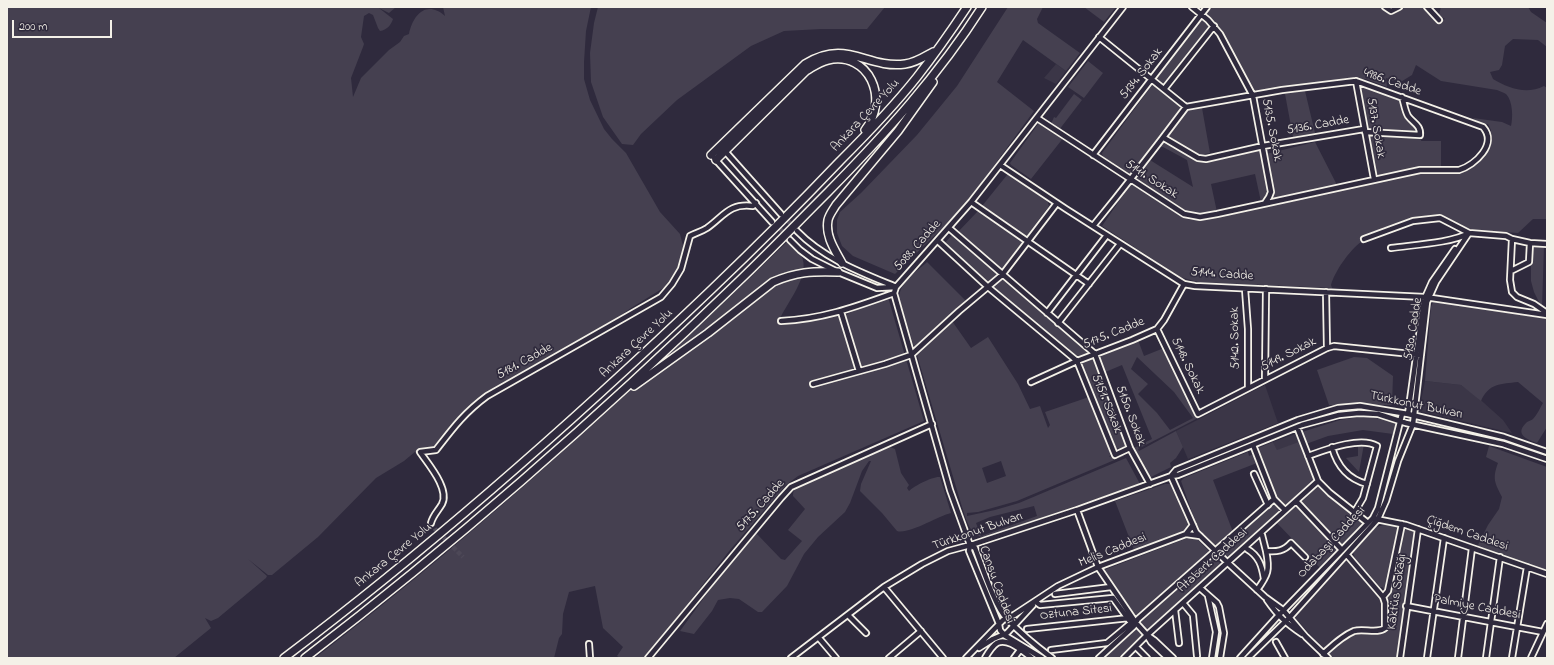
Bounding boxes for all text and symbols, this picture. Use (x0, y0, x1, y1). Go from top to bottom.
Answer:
scale bar (14, 12, 114, 38)
text: 200 m (19, 18, 48, 36)
street label: 5134. Sokak (1117, 45, 1167, 103)
street label: 4986. Cadde (1361, 66, 1423, 100)
street label: Ankara Çevre Yolu (828, 76, 904, 156)
street label: 5137. Sokak (1362, 96, 1388, 160)
street label: 5135. Sokak (1257, 97, 1285, 163)
street label: 5136. Cadde (1286, 113, 1350, 139)
street label: 5141. Sokak (1122, 157, 1180, 203)
street label: 5088. Cadde (891, 217, 945, 275)
street label: 5144. Cadde (1190, 265, 1254, 285)
street label: 5130. Cadde (1401, 297, 1427, 361)
street label: Ankara Çevre Yolu (597, 306, 677, 382)
street label: 5142. Sokak (1228, 307, 1244, 369)
street label: 5175. Cadde (1081, 315, 1147, 353)
street label: 5149. Sokak (1259, 334, 1319, 376)
street label: 5148. Sokak (1167, 335, 1207, 397)
street label: 5181. Cadde (495, 340, 555, 384)
street label: 5151. Sokak (1087, 372, 1125, 436)
street label: 5150. Sokak (1111, 383, 1149, 449)
street label: Türkkonut Bulvarı (1368, 389, 1464, 423)
street label: 5175. Cadde (734, 477, 788, 535)
street label: Odabaşı Caddesi (1295, 504, 1369, 582)
street label: Türkkonut Bulvarı (931, 509, 1025, 555)
street label: Çiğdem Caddesi (1424, 513, 1510, 555)
street label: Ankara Çevre Yolu (353, 520, 435, 592)
street label: Ataberk Caddesi (1175, 526, 1251, 596)
street label: Melis Caddesi (1077, 530, 1149, 572)
street label: Cansu Caddesi (975, 544, 1017, 626)
street label: Kaktüs Sokağı (1385, 553, 1411, 631)
street label: Palmiye Caddesi (1432, 592, 1522, 624)
street label: Oztuna Sitesi (1039, 601, 1113, 625)

